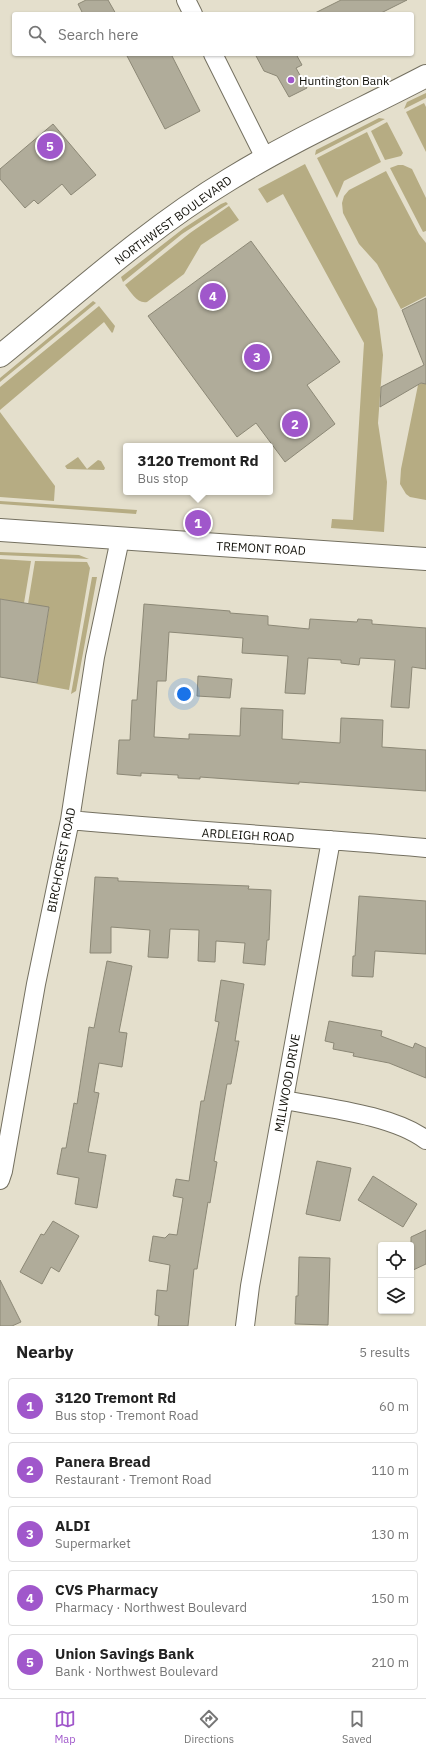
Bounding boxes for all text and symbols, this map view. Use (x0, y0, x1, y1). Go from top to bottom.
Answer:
search box (12, 12, 414, 56)
icon: search (26, 23, 48, 45)
text: Search here (58, 25, 138, 44)
place label: Huntington Bank (299, 73, 390, 88)
marker: Huntington Bank (286, 75, 296, 85)
pin: 5 (37, 131, 63, 161)
street label: NORTHWEST BOULEVARD (111, 172, 235, 268)
pin: 4 (200, 281, 226, 311)
pin: 3 (244, 342, 270, 372)
pin: 2 (282, 409, 308, 439)
popup (123, 443, 273, 495)
text: 3120 Tremont Rd (137, 451, 259, 470)
text: Bus stop (137, 470, 188, 487)
pin: 1 (185, 508, 211, 538)
street label: TREMONT ROAD (216, 538, 306, 558)
your location (174, 684, 194, 704)
street label: BIRCHCREST ROAD (43, 806, 79, 914)
street label: ARDLEIGH ROAD (201, 825, 295, 845)
street label: MILLWOOD DRIVE (271, 1033, 303, 1133)
map controls (378, 1242, 414, 1314)
button: locate (378, 1242, 414, 1278)
button: layers (378, 1278, 414, 1314)
text: Nearby (16, 1341, 74, 1363)
text: 5 results (359, 1344, 410, 1361)
text: 3120 Tremont Rd (55, 1388, 176, 1407)
text: 1 (26, 1398, 34, 1415)
text: 60 m (379, 1398, 409, 1415)
text: Bus stop · Tremont Road (55, 1407, 198, 1424)
text: Panera Bread (55, 1452, 151, 1471)
text: 2 (26, 1462, 34, 1479)
text: 110 m (371, 1462, 409, 1479)
text: Restaurant · Tremont Road (55, 1471, 212, 1488)
text: ALDI (55, 1516, 90, 1535)
text: 3 (26, 1526, 34, 1543)
text: 130 m (371, 1526, 409, 1543)
text: Supermarket (55, 1535, 131, 1552)
text: CVS Pharmacy (55, 1580, 158, 1599)
text: 4 (26, 1590, 34, 1607)
text: 150 m (371, 1590, 409, 1607)
text: Pharmacy · Northwest Boulevard (55, 1599, 247, 1616)
text: Union Savings Bank (55, 1644, 194, 1663)
text: 5 (26, 1654, 34, 1671)
text: 210 m (371, 1654, 409, 1671)
text: Bank · Northwest Boulevard (55, 1663, 218, 1680)
tab: Map (54, 1708, 76, 1746)
tab: Directions (184, 1708, 234, 1746)
tab: Saved (342, 1708, 372, 1746)

